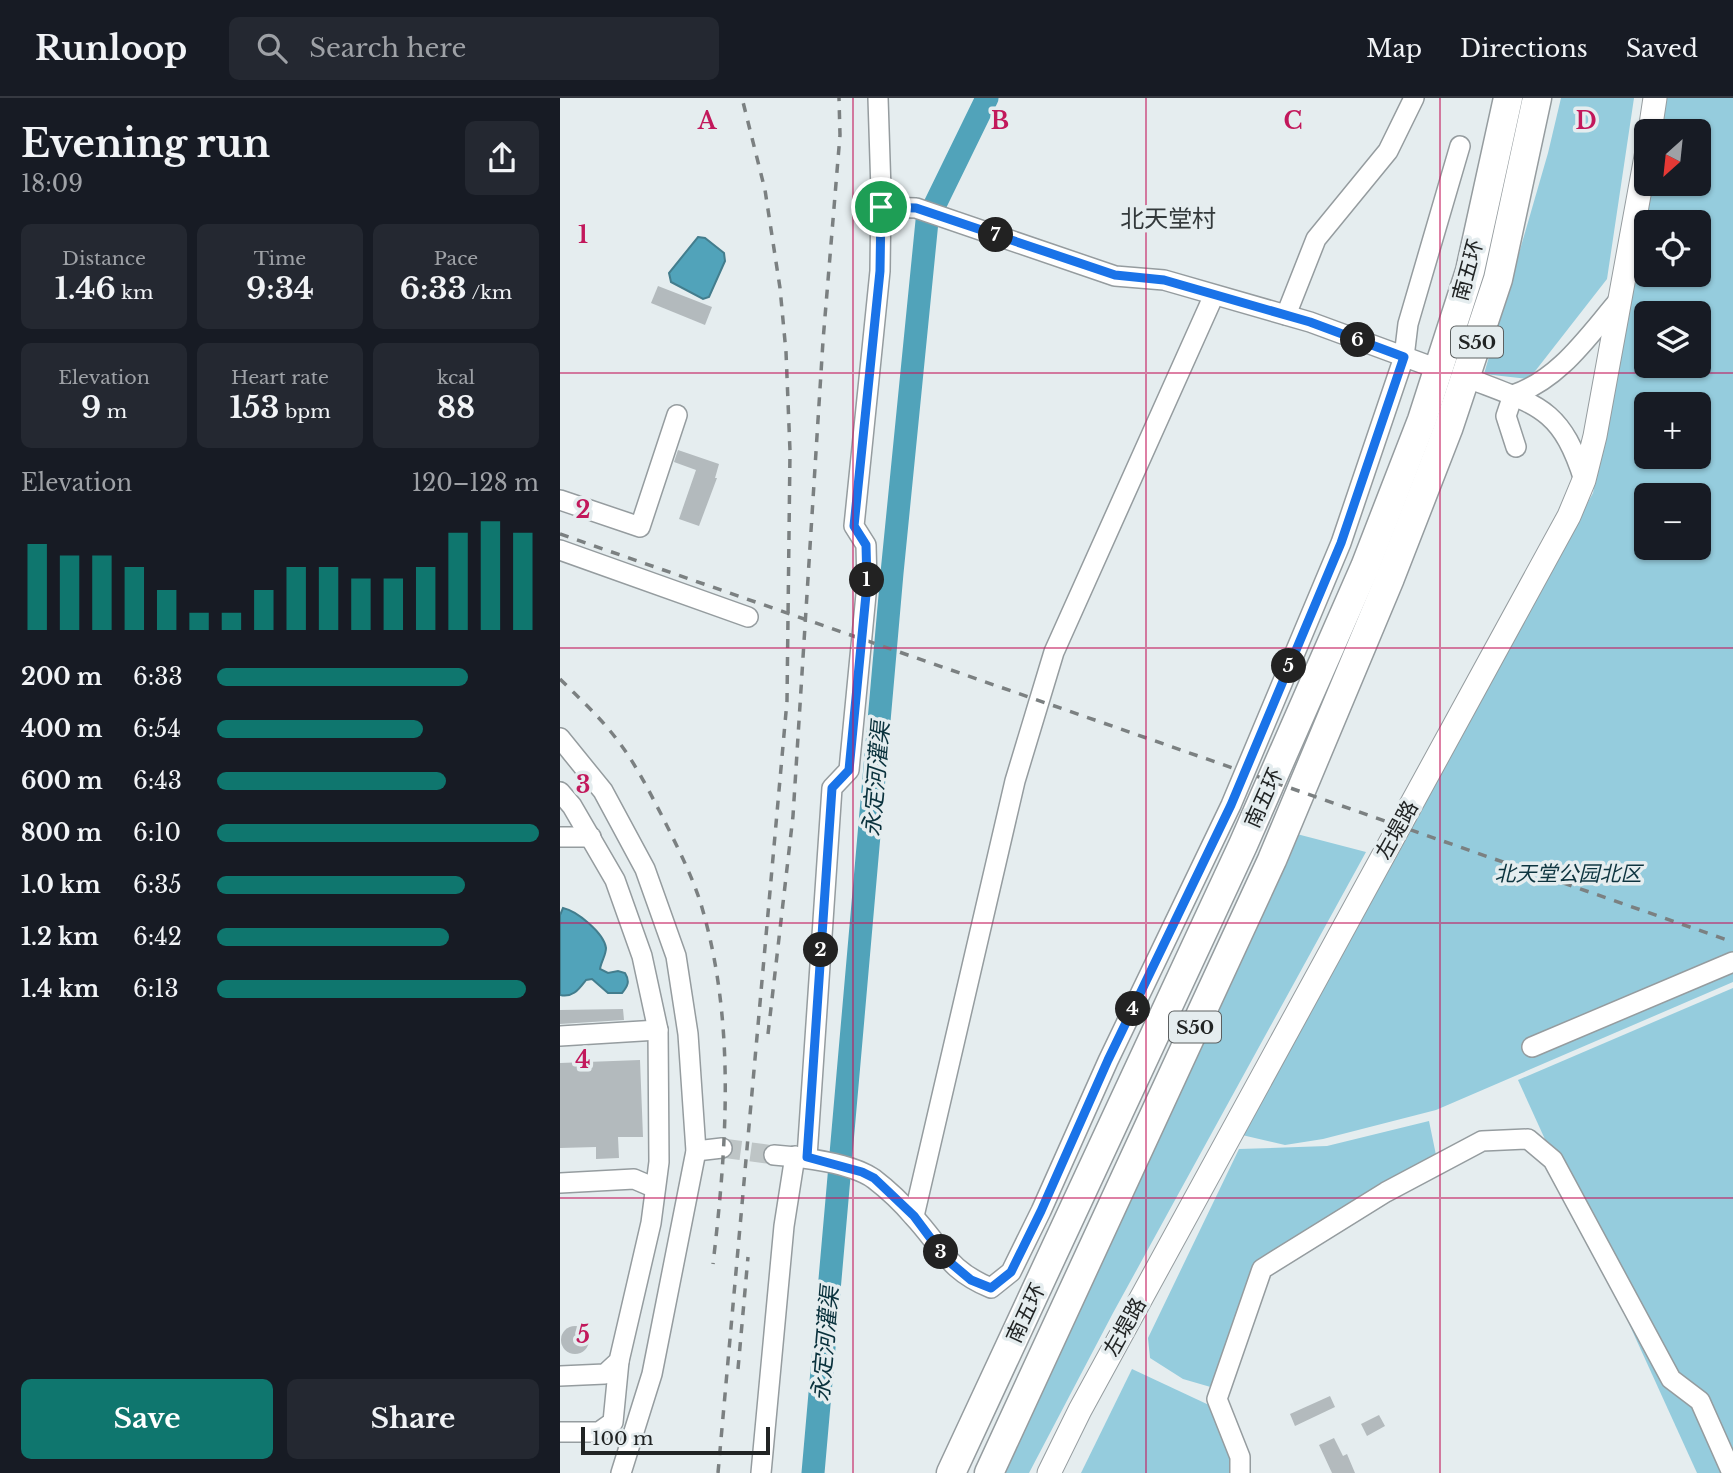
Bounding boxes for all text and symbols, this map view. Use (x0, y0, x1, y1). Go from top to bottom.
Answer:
search box (229, 17, 719, 80)
text: Runloop (35, 28, 187, 69)
icon: search (253, 29, 291, 67)
text: Search here (309, 32, 466, 64)
text: Map (1366, 34, 1422, 63)
text: Directions (1460, 34, 1588, 63)
text: Saved (1626, 34, 1698, 63)
text: A (697, 107, 718, 135)
text: B (991, 107, 1009, 135)
text: C (1284, 107, 1302, 135)
text: D (1575, 107, 1597, 135)
north arrow (1634, 119, 1712, 196)
map controls (1634, 119, 1711, 560)
text: Evening run (21, 120, 270, 167)
button: share (465, 121, 539, 195)
text: 18:09 (21, 170, 83, 198)
pin (851, 177, 911, 237)
icon: arrive (862, 188, 900, 226)
district label: 北天堂村 (1120, 204, 1216, 233)
button: locate (1634, 210, 1711, 287)
pin: 7 (978, 218, 1013, 252)
text: 1 (578, 221, 588, 249)
text: 7 (991, 223, 1000, 246)
street label: 南五环 (1447, 236, 1489, 304)
text: Distance (62, 247, 146, 270)
text: Time (254, 247, 306, 270)
text: Pace (434, 247, 478, 270)
text: 1.46 (55, 270, 116, 307)
text: 9:34 (246, 270, 314, 307)
text: 6:33 (400, 270, 467, 307)
text: km (116, 281, 153, 304)
text: /km (467, 281, 512, 304)
button: layers (1634, 301, 1711, 378)
pin: 6 (1340, 322, 1376, 358)
road number: S50 (1451, 326, 1503, 358)
text: 6 (1351, 328, 1364, 351)
text: Elevation (58, 366, 150, 389)
text: Heart rate (231, 366, 329, 389)
text: kcal (437, 366, 475, 389)
text: 9 (81, 389, 101, 426)
text: 153 (229, 389, 279, 426)
text: 88 (437, 389, 475, 426)
button: + (1634, 392, 1711, 469)
text: m (101, 400, 127, 423)
text: bpm (279, 400, 331, 423)
text: Elevation (21, 469, 132, 497)
text: 120–128 m (412, 469, 539, 497)
button: − (1634, 483, 1711, 560)
text: 2 (576, 496, 590, 524)
pin: 1 (850, 562, 884, 598)
text: 1 (862, 568, 871, 591)
pin: 5 (1272, 648, 1306, 684)
text: 5 (1283, 654, 1294, 677)
text: 200 m (21, 663, 102, 691)
text: 6:33 (133, 663, 183, 691)
text: 400 m (21, 715, 103, 743)
text: 6:54 (133, 715, 181, 743)
water label: 永定河灌渠 (857, 718, 895, 838)
street label: 南五环 (1239, 764, 1289, 832)
text: 600 m (21, 767, 103, 795)
text: 6:43 (133, 767, 182, 795)
text: 3 (576, 771, 590, 799)
street label: 左堤路 (1370, 796, 1424, 864)
text: 800 m (21, 819, 102, 847)
text: 6:10 (133, 819, 181, 847)
park label: 北天堂公园北区 (1495, 861, 1644, 887)
text: 1.0 km (21, 871, 101, 899)
text: 6:35 (133, 871, 182, 899)
text: 1.2 km (21, 923, 99, 951)
text: 6:42 (133, 923, 182, 951)
pin: 2 (804, 932, 838, 968)
text: 2 (814, 938, 827, 961)
text: 1.4 km (21, 975, 99, 1003)
text: 6:13 (133, 975, 179, 1003)
pin: 4 (1116, 992, 1150, 1026)
text: 4 (1126, 997, 1139, 1020)
road number: S50 (1169, 1012, 1221, 1043)
text: 4 (575, 1046, 591, 1074)
pin: 3 (924, 1234, 958, 1270)
text: 3 (934, 1240, 947, 1263)
street label: 南五环 (1001, 1279, 1051, 1347)
water label: 永定河灌渠 (806, 1283, 844, 1403)
street label: 左堤路 (1098, 1293, 1152, 1361)
text: 5 (576, 1321, 590, 1349)
button: Save (21, 1379, 273, 1459)
button: Share (287, 1379, 539, 1459)
scale bar (581, 1424, 770, 1456)
text: 100 m (592, 1427, 653, 1450)

